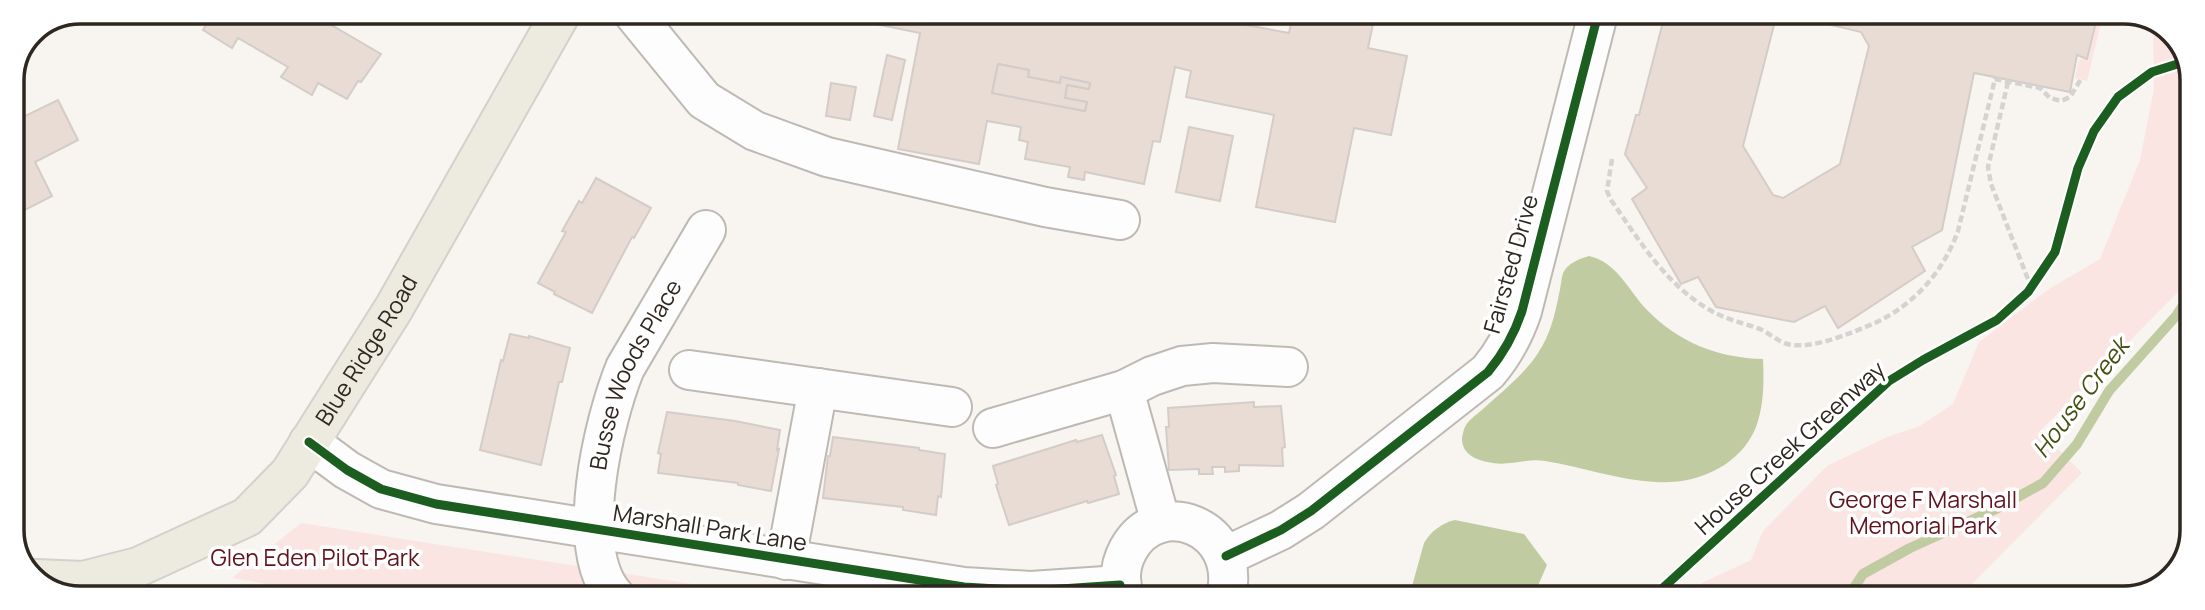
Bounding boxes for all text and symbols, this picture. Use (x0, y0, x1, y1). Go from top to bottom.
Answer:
street label: Fairsted Drive (1475, 190, 1545, 337)
street label: Blue Ridge Road (307, 269, 424, 431)
street label: Busse Woods Place (581, 273, 689, 472)
water label: House Creek (2024, 328, 2138, 464)
street label: House Creek Greenway (1687, 353, 1892, 542)
park label: George F Marshall Memorial Park (1829, 483, 2017, 541)
street label: Marshall Park Lane (611, 496, 809, 558)
park label: Glen Eden Pilot Park (211, 541, 420, 573)

